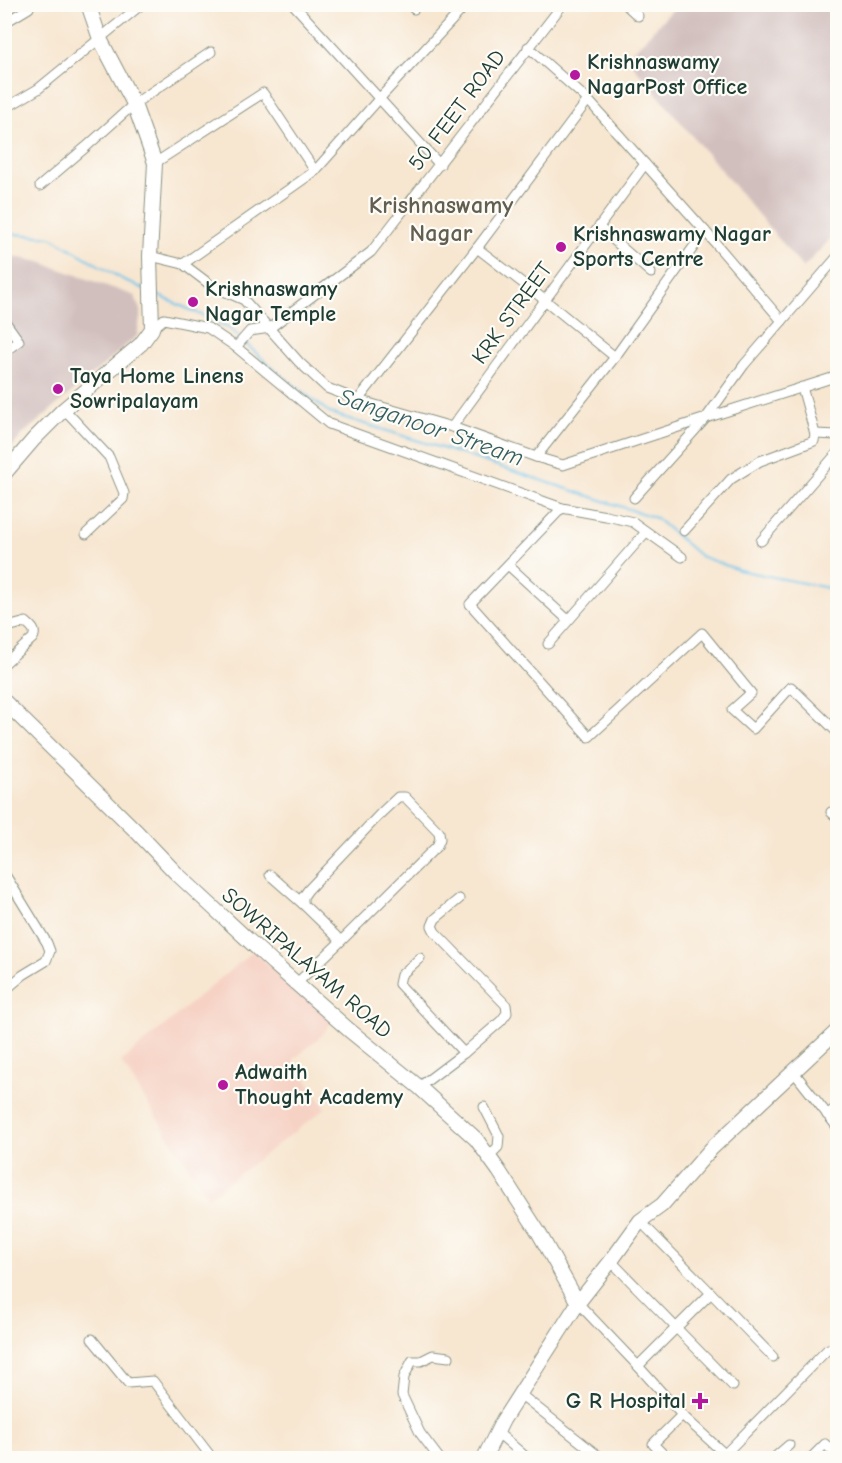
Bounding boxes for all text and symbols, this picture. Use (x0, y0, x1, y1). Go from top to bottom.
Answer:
street label: 50 FEET ROAD (403, 44, 511, 176)
place label: Krishnaswamy NagarPost Office (587, 49, 747, 100)
marker: Krishnaswamy NagarPost Office (568, 68, 582, 82)
district label: Krishnaswamy Nagar (369, 191, 513, 247)
place label: Krishnaswamy Nagar Sports Centre (573, 221, 771, 272)
marker: Krishnaswamy Nagar Sports Centre (554, 240, 568, 254)
street label: KRK STREET (466, 256, 558, 369)
place label: Krishnaswamy Nagar Temple (205, 276, 338, 327)
marker: Krishnaswamy Nagar Temple (186, 295, 200, 309)
place label: Taya Home Linens Sowripalayam (70, 363, 244, 414)
marker: Taya Home Linens Sowripalayam (51, 382, 65, 396)
water label: Sanganoor Stream (335, 382, 527, 472)
street label: SOWRIPALAYAM ROAD (217, 882, 397, 1044)
place label: Adwaith Thought Academy (235, 1059, 404, 1110)
marker: Adwaith Thought Academy (216, 1078, 230, 1092)
place label: G R Hospital (566, 1388, 686, 1414)
marker: G R Hospital (691, 1392, 709, 1410)

